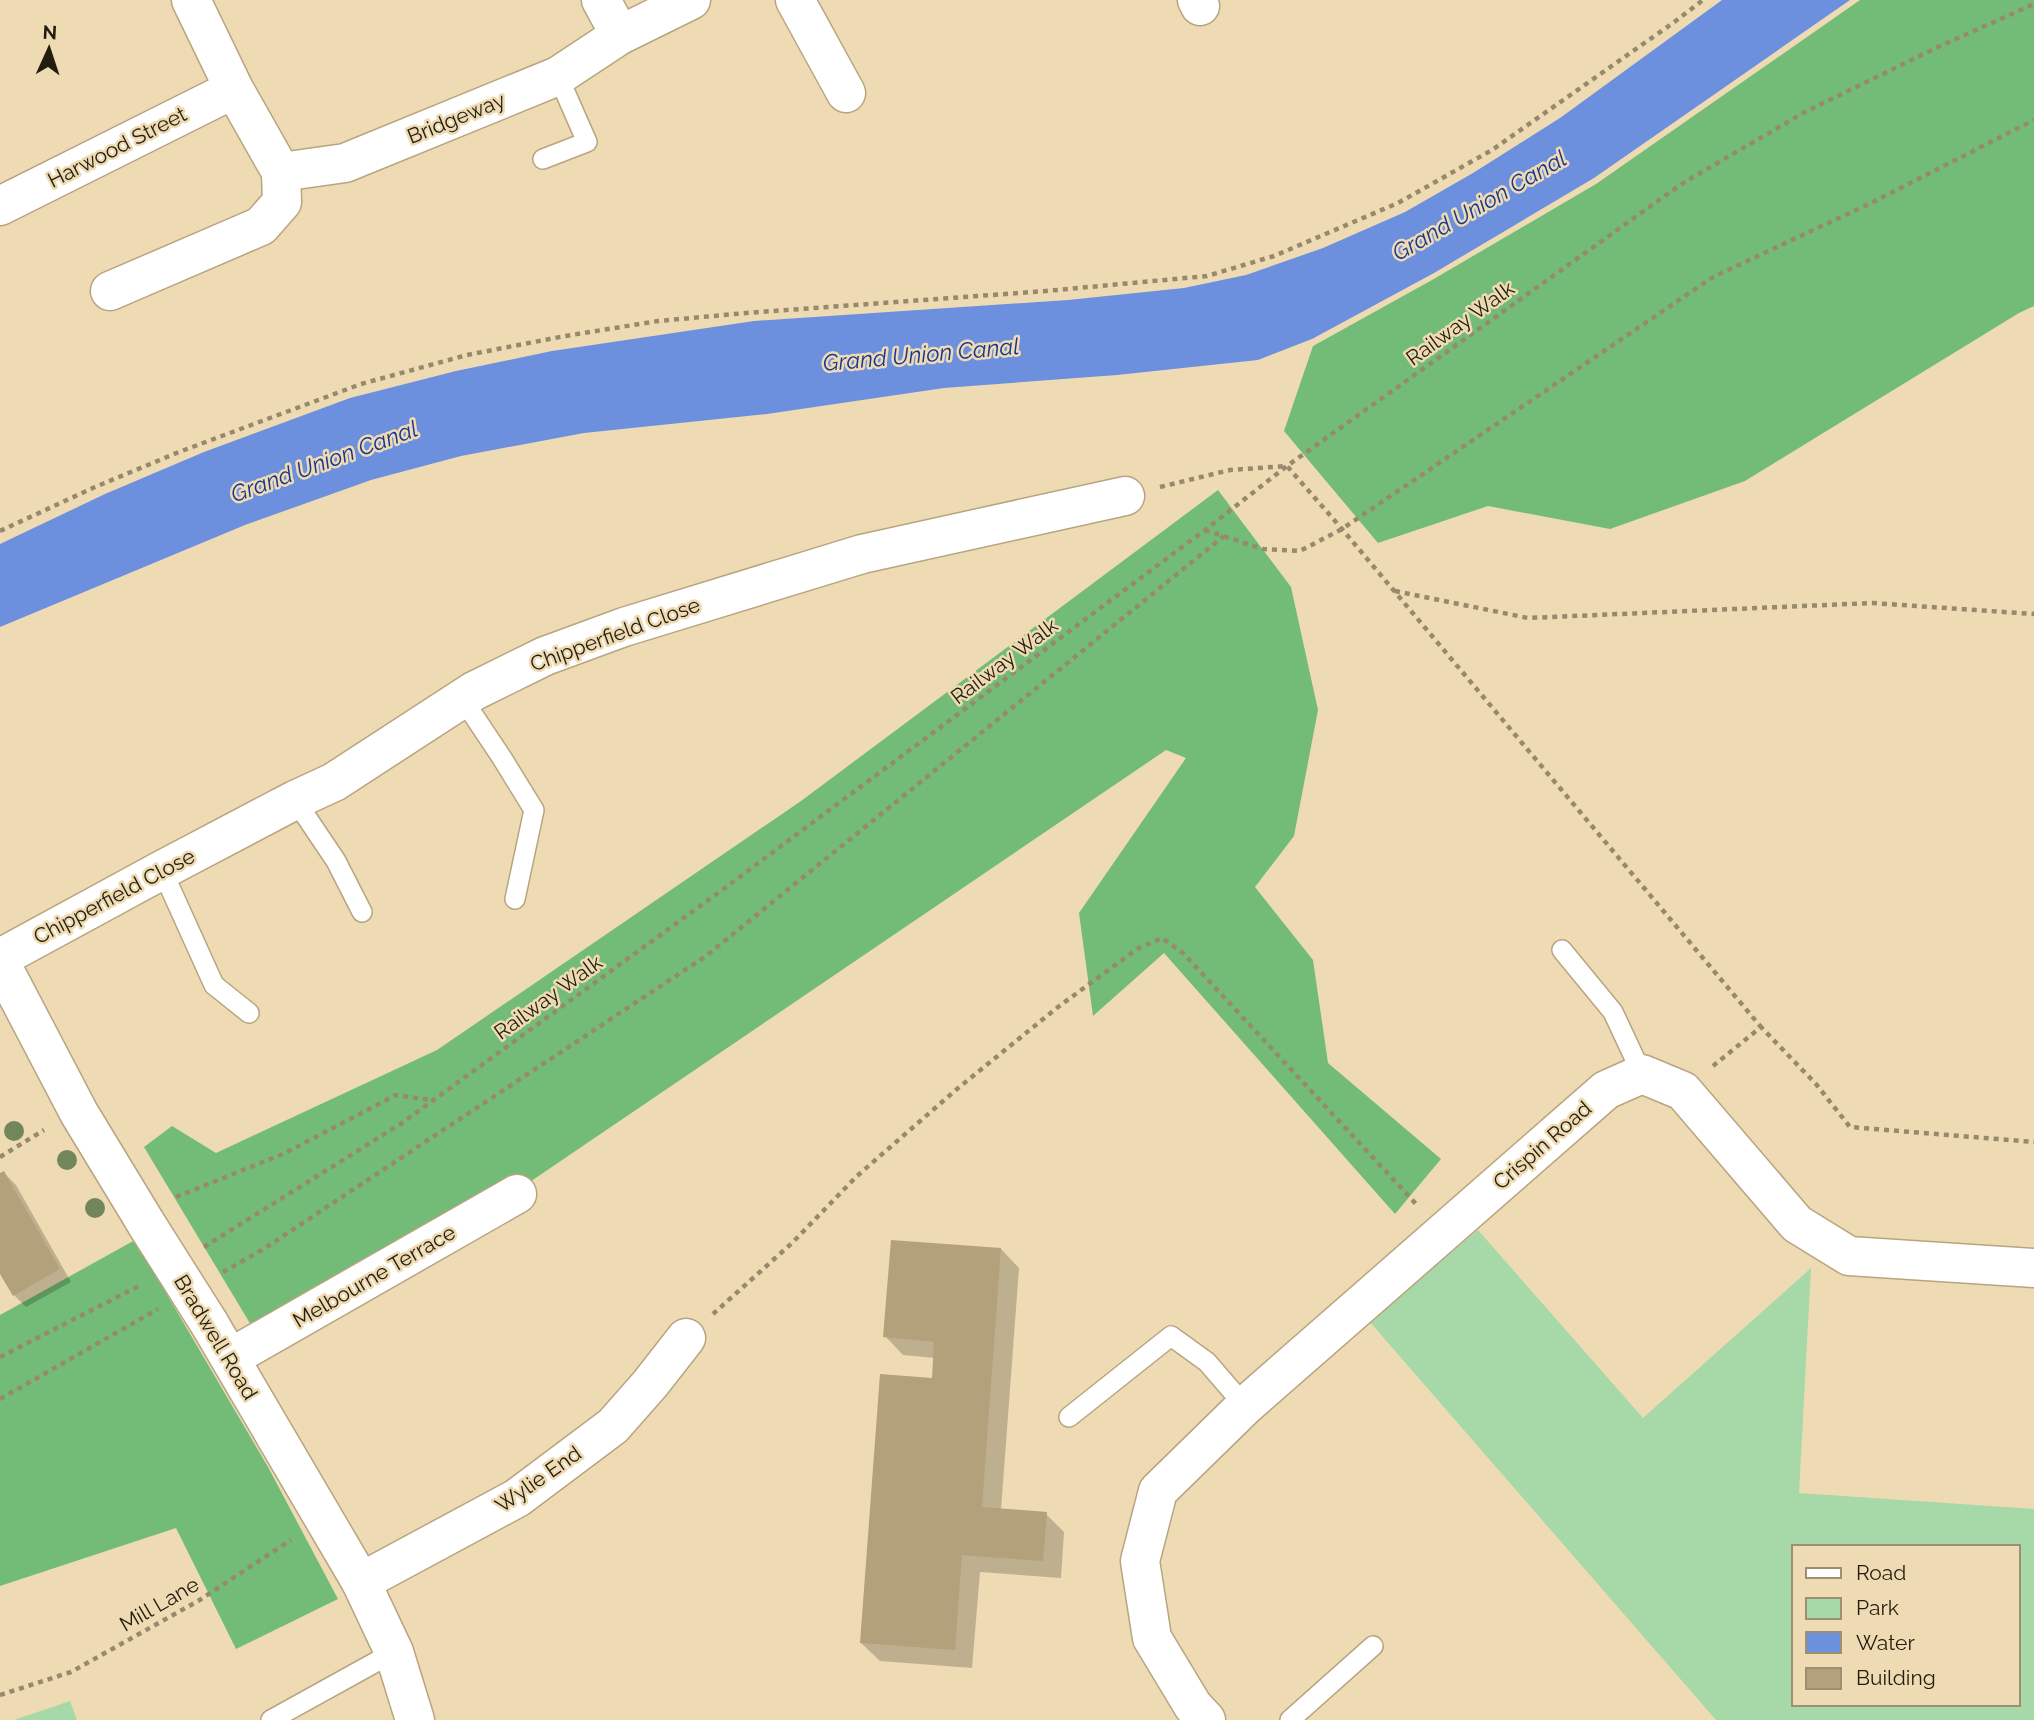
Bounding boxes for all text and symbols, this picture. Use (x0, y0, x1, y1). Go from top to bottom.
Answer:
north arrow (14, 14, 84, 84)
text: N (42, 21, 58, 43)
street label: Bridgeway (403, 87, 509, 149)
street label: Harwood Street (43, 101, 191, 193)
water label: Grand Union Canal (1387, 144, 1571, 266)
street label: Railway Walk (1401, 275, 1519, 371)
water label: Grand Union Canal (822, 332, 1020, 376)
water label: Grand Union Canal (227, 415, 421, 507)
street label: Chipperfield Close (527, 592, 703, 676)
street label: Railway Walk (946, 613, 1062, 709)
street label: Chipperfield Close (29, 843, 199, 949)
street label: Railway Walk (489, 949, 607, 1045)
street label: Crispin Road (1488, 1096, 1596, 1194)
street label: Melbourne Terrace (288, 1219, 460, 1333)
street label: Bradwell Road (169, 1270, 263, 1404)
street label: Wylie End (490, 1440, 586, 1518)
legend (1792, 1545, 2020, 1706)
text: Road (1856, 1560, 1906, 1585)
street label: Mill Lane (115, 1571, 203, 1637)
text: Park (1856, 1595, 1899, 1620)
text: Water (1856, 1630, 1915, 1655)
text: Building (1856, 1665, 1936, 1690)

